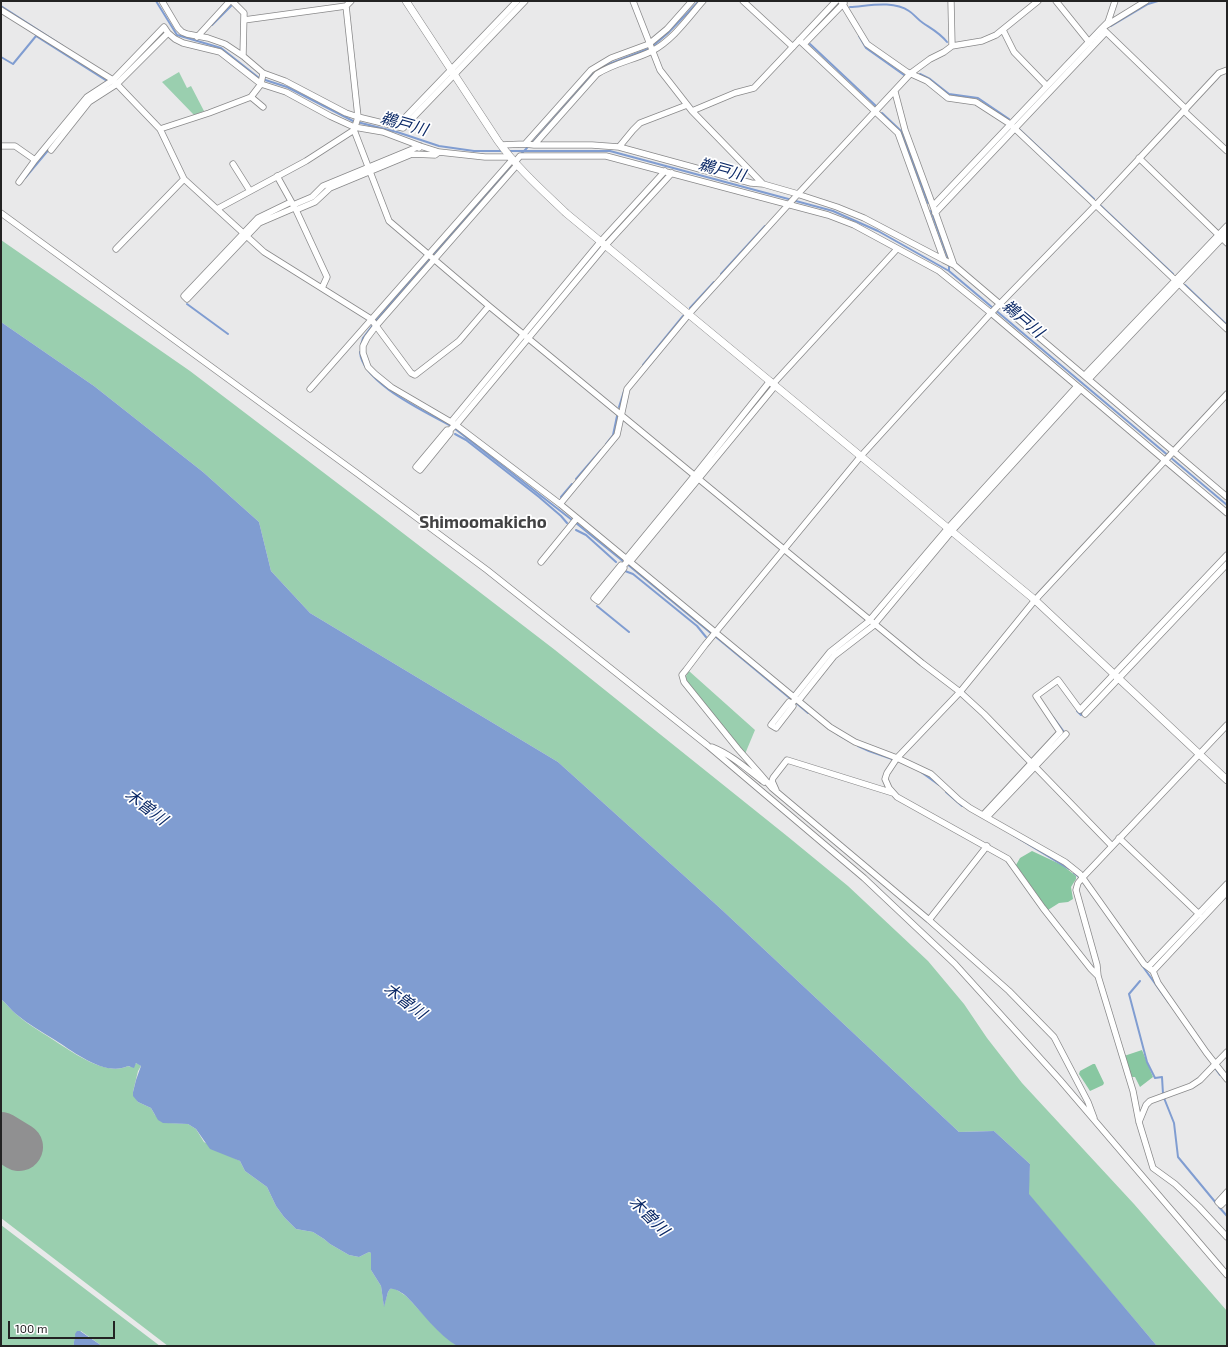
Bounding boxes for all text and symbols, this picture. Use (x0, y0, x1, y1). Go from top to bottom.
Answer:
water label: 鵜戸川 (378, 108, 430, 140)
water label: 鵜戸川 (696, 155, 748, 185)
water label: 鵜戸川 (998, 296, 1048, 342)
district label: Shimoomakicho (419, 512, 547, 532)
water label: 木曽川 (121, 785, 171, 829)
water label: 木曽川 (380, 979, 430, 1023)
water label: 木曽川 (625, 1192, 673, 1240)
scale bar (10, 1313, 117, 1339)
text: 100 m (15, 1321, 47, 1335)

